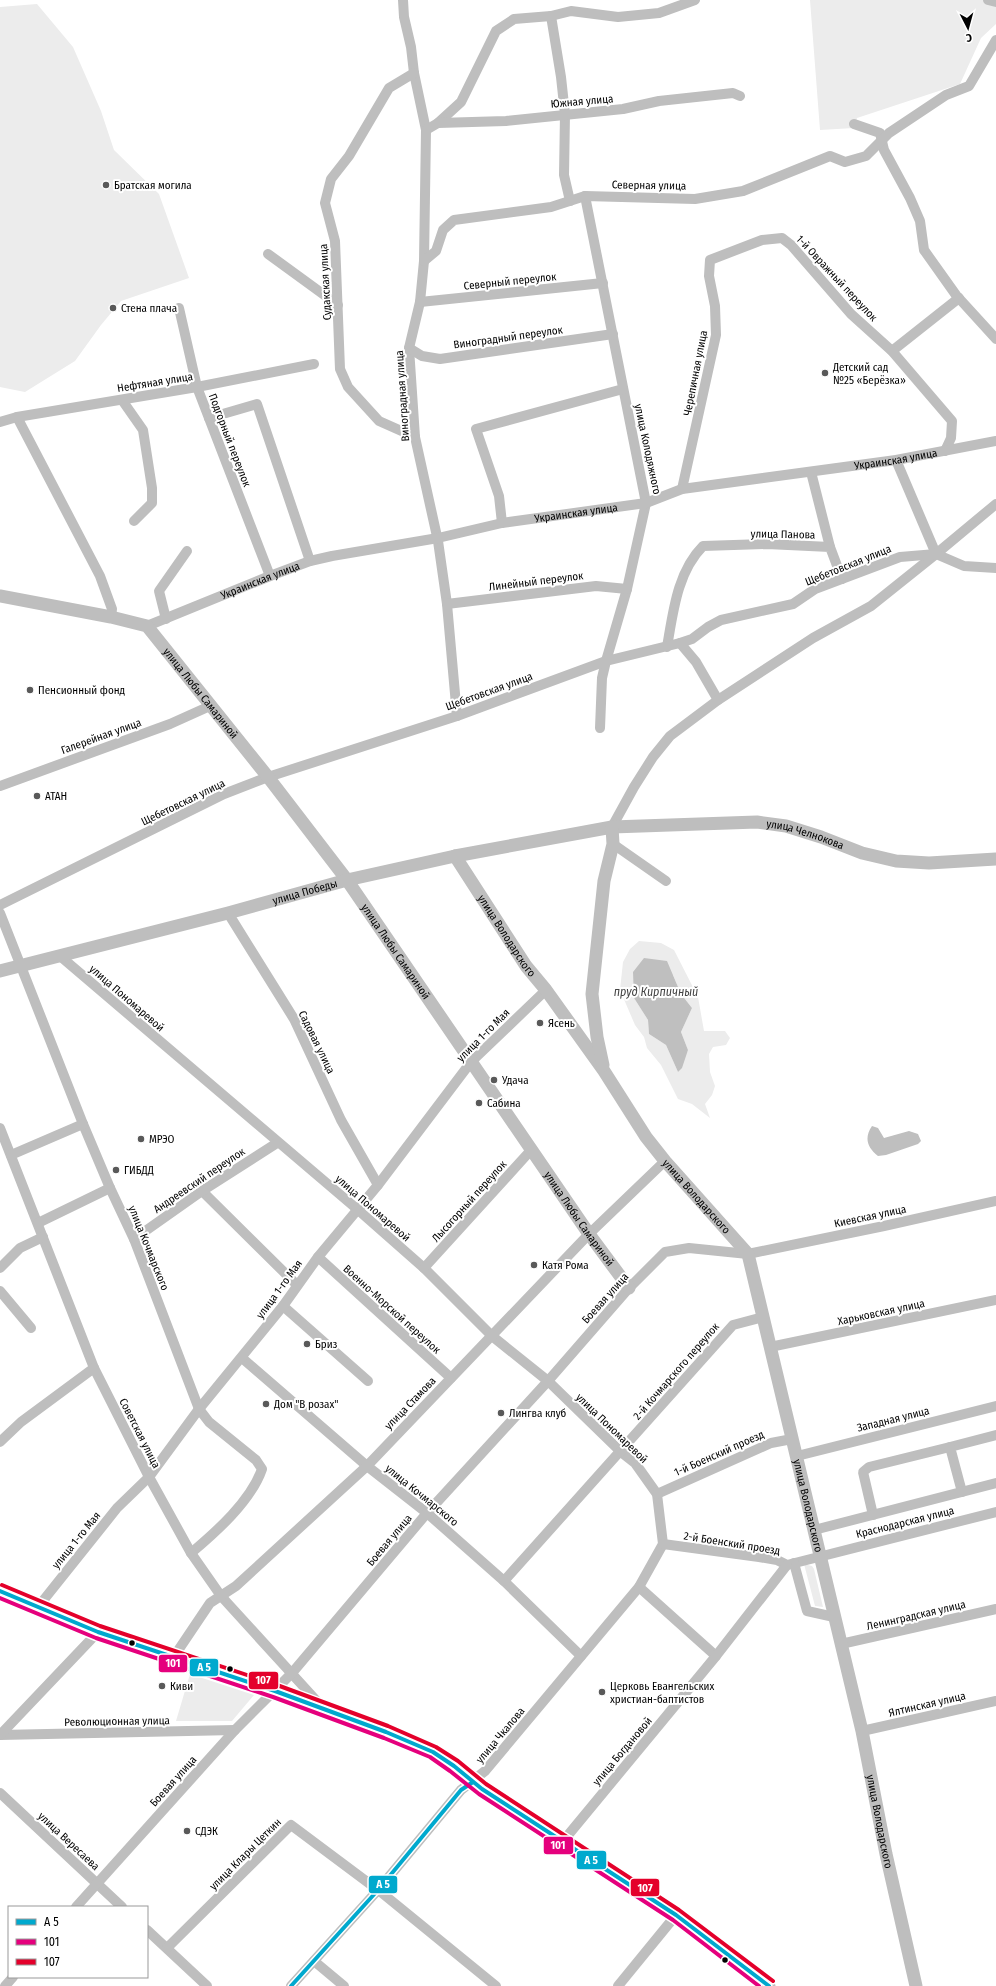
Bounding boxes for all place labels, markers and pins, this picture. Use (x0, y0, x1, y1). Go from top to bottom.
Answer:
place label: Братская могила (114, 179, 192, 192)
marker: Братская могила (101, 180, 111, 190)
place label: Стена плача (121, 302, 177, 315)
marker: Стена плача (108, 303, 118, 313)
place label: Детский сад №25 «Берёзка» (832, 361, 906, 387)
marker: Детский сад №25 «Берёзка» (820, 368, 830, 378)
place label: Пенсионный фонд (38, 684, 126, 697)
marker: Пенсионный фонд (25, 685, 35, 695)
place label: АТАН (45, 790, 67, 803)
marker: АТАН (32, 791, 42, 801)
place label: Ясень (548, 1017, 575, 1030)
marker: Ясень (535, 1018, 545, 1028)
place label: Удача (501, 1074, 529, 1087)
marker: Удача (489, 1075, 499, 1085)
place label: Сабина (487, 1097, 521, 1110)
marker: Сабина (474, 1098, 484, 1108)
place label: МРЭО (149, 1133, 174, 1146)
marker: МРЭО (136, 1134, 146, 1144)
place label: ГИБДД (124, 1164, 154, 1177)
marker: ГИБДД (111, 1165, 121, 1175)
place label: Катя Рома (542, 1259, 589, 1272)
marker: Катя Рома (529, 1260, 539, 1270)
place label: Бриз (315, 1338, 338, 1351)
marker: Бриз (302, 1339, 312, 1349)
place label: Дом "В розах" (273, 1398, 338, 1411)
marker: Дом "В розах" (261, 1399, 271, 1409)
place label: Лингва клуб (509, 1407, 567, 1420)
marker: Лингва клуб (496, 1408, 506, 1418)
unlabelled marker (127, 1638, 137, 1648)
unlabelled marker (225, 1664, 235, 1674)
place label: Киви (170, 1680, 193, 1693)
place label: Церковь Евангельских христиан-баптистов (610, 1680, 715, 1706)
marker: Киви (157, 1681, 167, 1691)
marker: Церковь Евангельских христиан-баптистов (597, 1687, 607, 1697)
place label: СДЭК (195, 1825, 218, 1838)
marker: СДЭК (182, 1826, 192, 1836)
unlabelled marker (720, 1955, 730, 1965)

